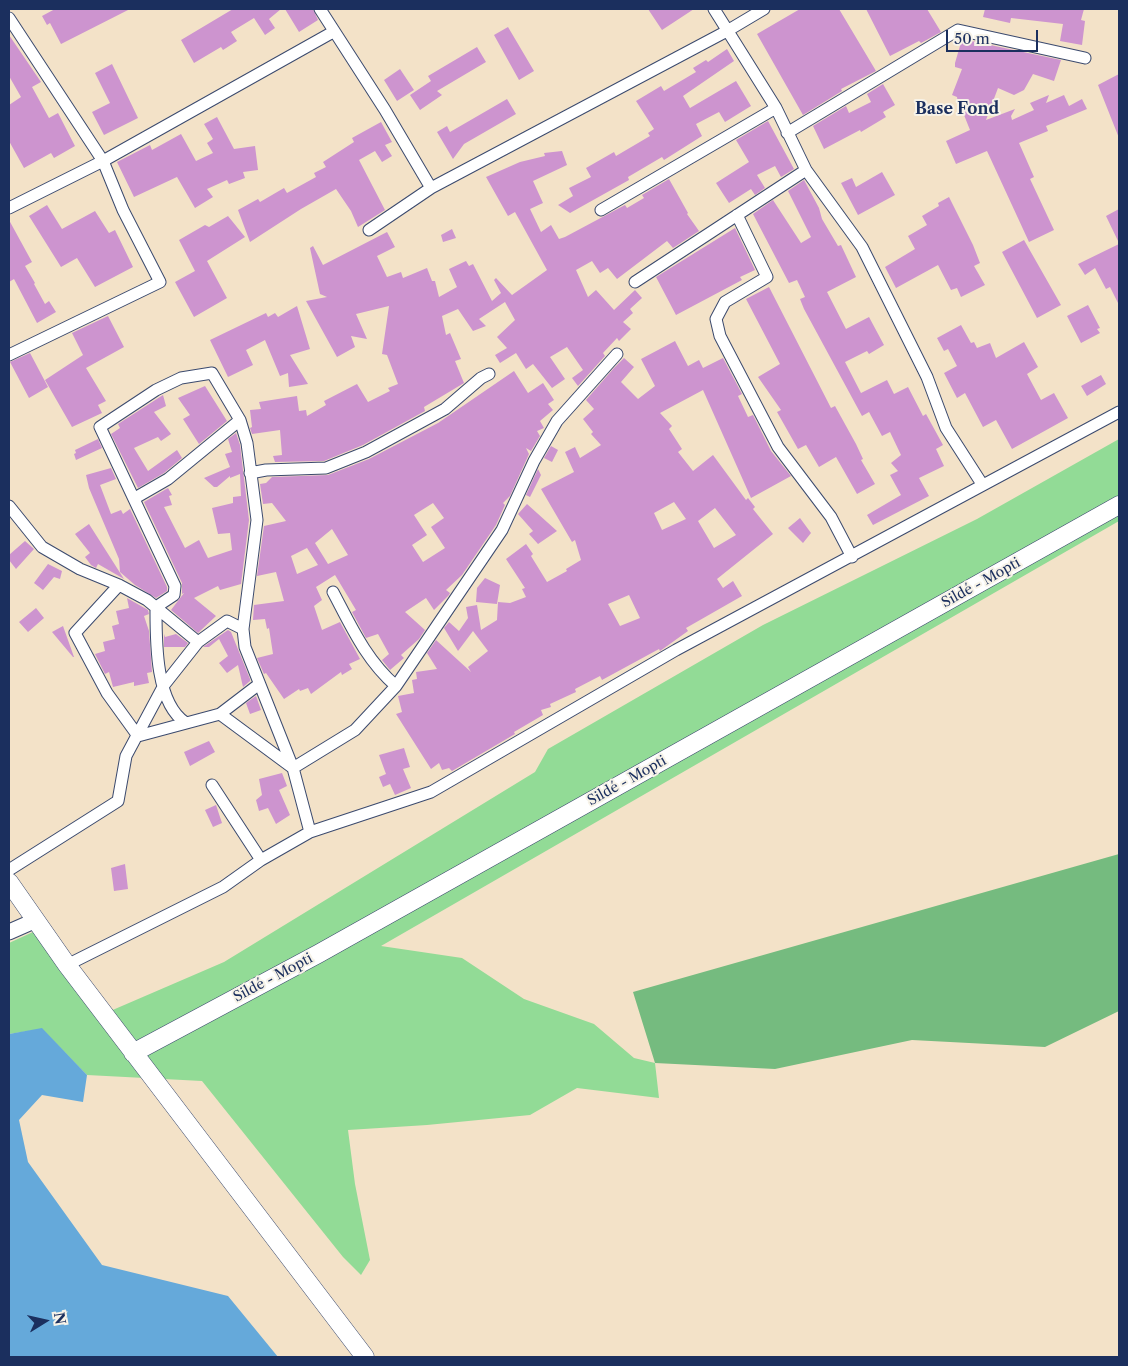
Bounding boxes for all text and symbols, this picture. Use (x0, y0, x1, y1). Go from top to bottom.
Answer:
scale bar (948, 20, 1040, 52)
text: 50 m (954, 29, 990, 48)
district label: Base Fond (915, 99, 999, 119)
street label: Sildé - Mopti (939, 555, 1023, 611)
street label: Sildé - Mopti (585, 753, 669, 809)
street label: Sildé - Mopti (231, 950, 315, 1006)
north arrow (20, 1296, 70, 1346)
text: N (50, 1311, 70, 1326)

